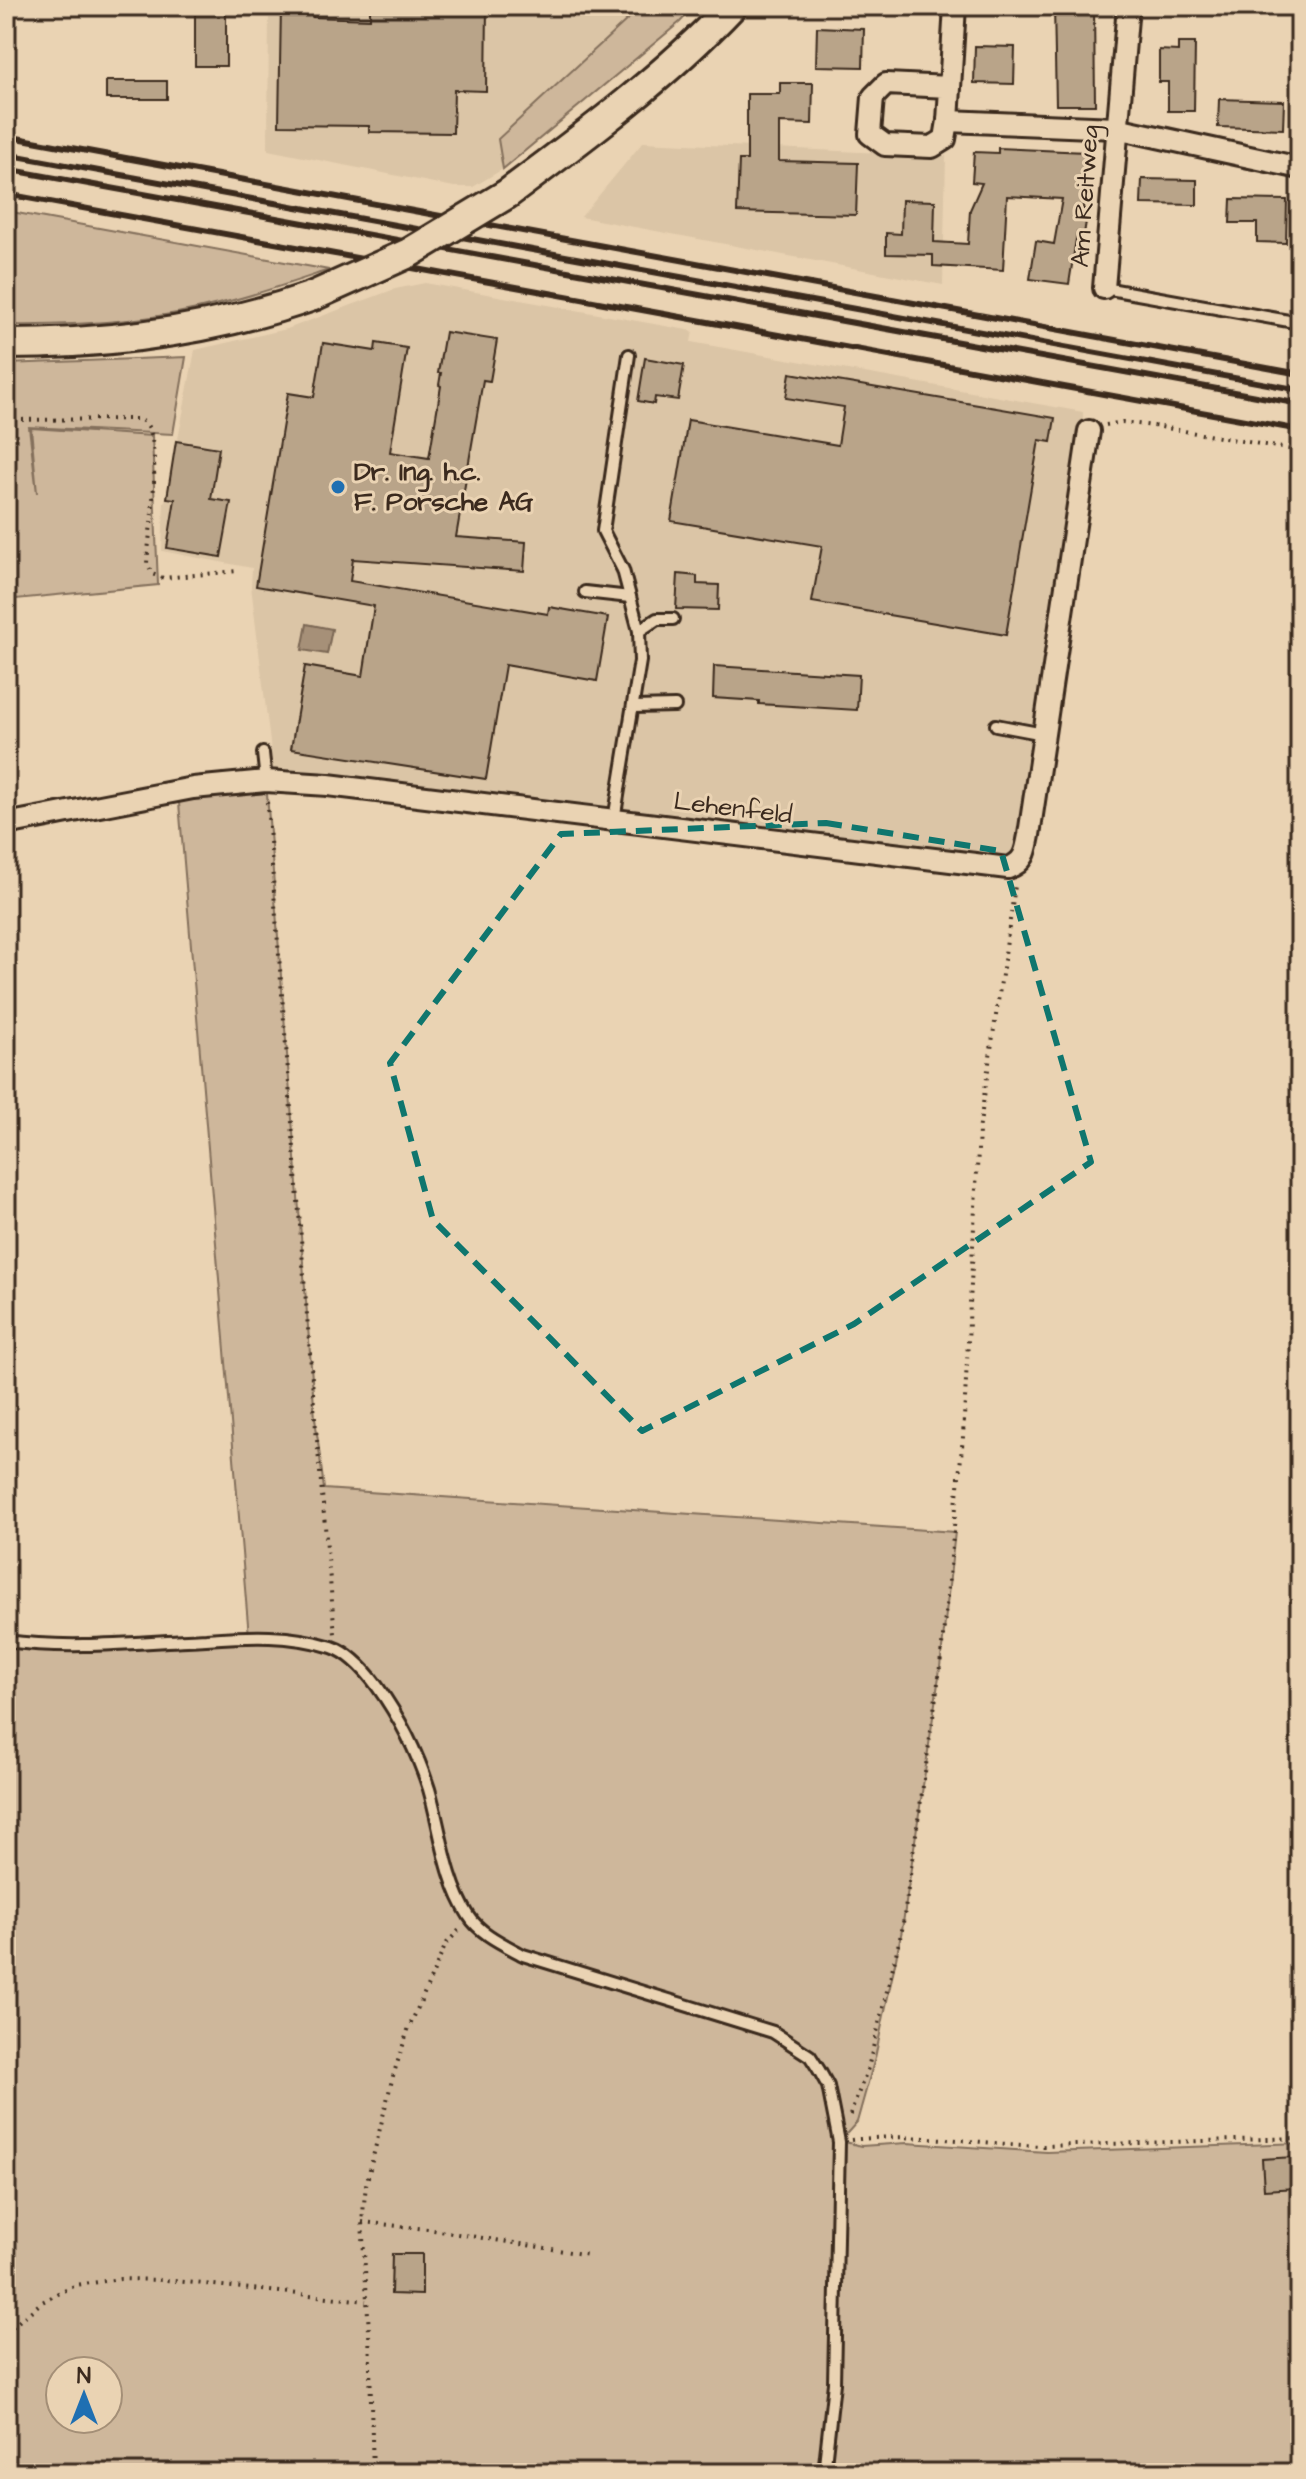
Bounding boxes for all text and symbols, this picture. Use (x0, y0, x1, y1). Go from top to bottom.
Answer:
street label: Am Reitweg (1062, 123, 1110, 269)
place label: Dr. Ing. h.c. F. Porsche AG (354, 454, 533, 520)
marker: Dr. Ing. h.c. F. Porsche AG (329, 478, 347, 496)
street label: Lehenfeld (672, 783, 794, 833)
north arrow (44, 2355, 124, 2435)
text: N (77, 2361, 91, 2392)

